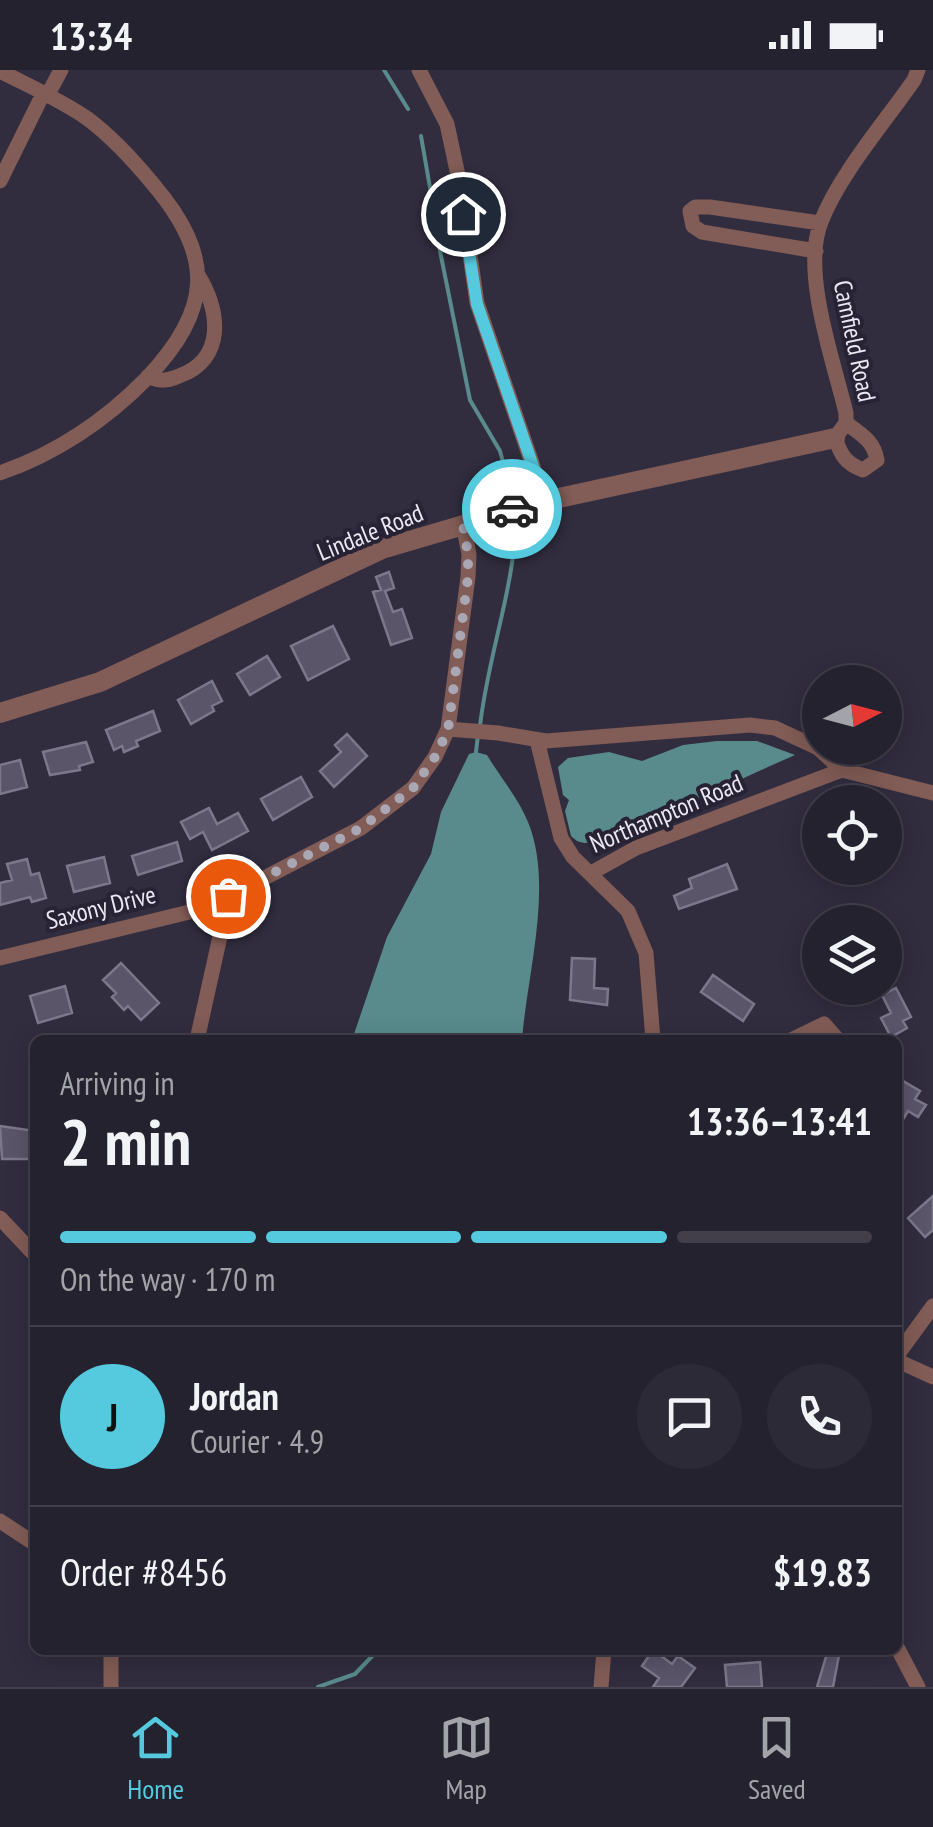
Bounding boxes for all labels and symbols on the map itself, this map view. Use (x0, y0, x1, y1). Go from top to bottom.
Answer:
pin (421, 172, 506, 257)
street label: Camfield Road (827, 277, 883, 405)
courier (462, 459, 562, 559)
street label: Lindale Road (312, 496, 428, 568)
north arrow (802, 665, 902, 765)
street label: Northampton Road (585, 766, 747, 860)
pin (186, 854, 271, 939)
street label: Saxony Drive (43, 878, 159, 936)

